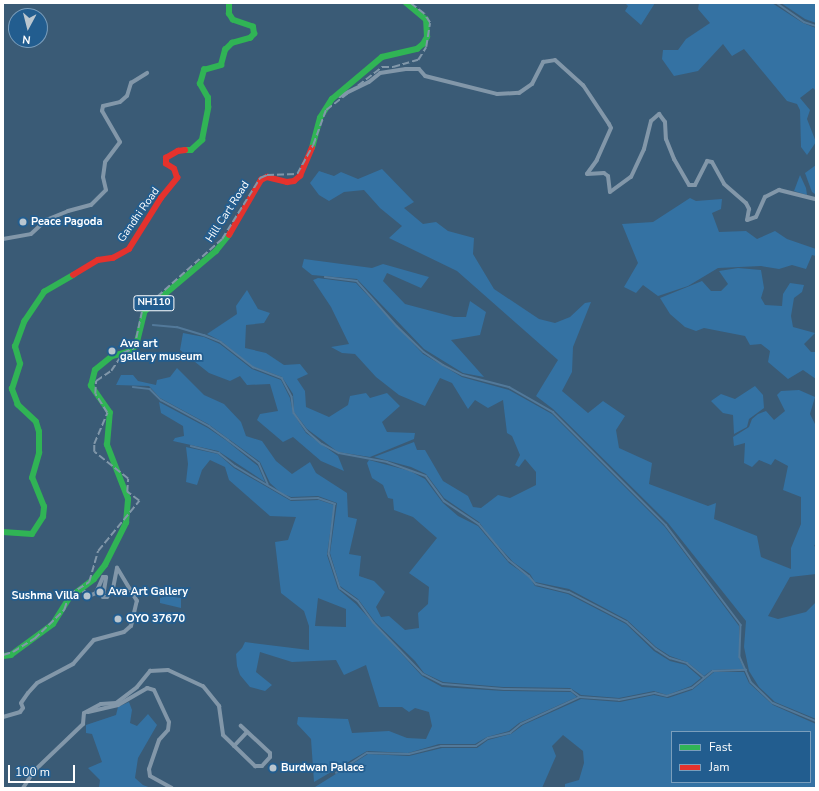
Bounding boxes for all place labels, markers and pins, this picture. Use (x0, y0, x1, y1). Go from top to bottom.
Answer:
place label: Peace Pagoda (31, 215, 102, 229)
marker: Peace Pagoda (18, 217, 28, 227)
place label: Ava art gallery museum (120, 338, 202, 364)
marker: Ava art gallery museum (107, 346, 117, 356)
place label: Ava Art Gallery (108, 585, 188, 599)
marker: Ava Art Gallery (95, 587, 105, 597)
place label: Sushma Villa (12, 589, 79, 603)
marker: Sushma Villa (82, 591, 92, 601)
place label: OYO 37670 (126, 612, 185, 626)
marker: OYO 37670 (113, 614, 123, 624)
place label: Burdwan Palace (281, 761, 364, 775)
marker: Burdwan Palace (268, 763, 278, 773)

